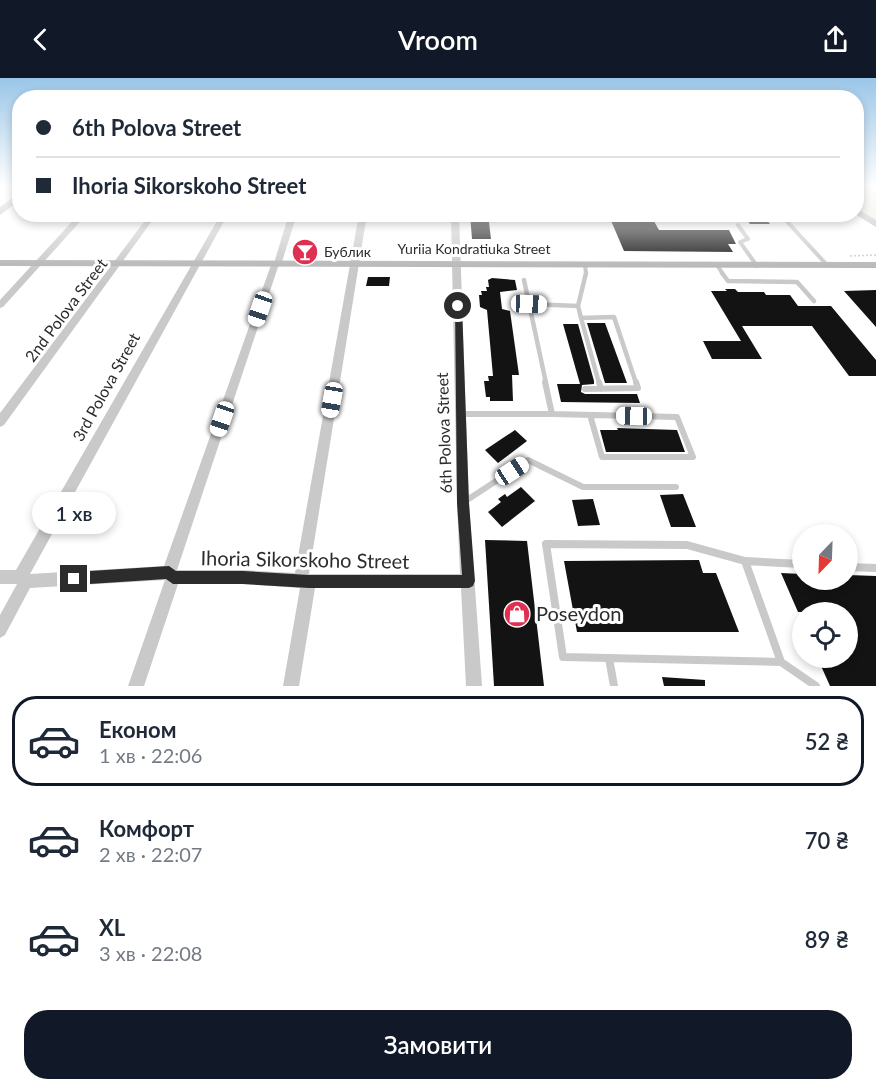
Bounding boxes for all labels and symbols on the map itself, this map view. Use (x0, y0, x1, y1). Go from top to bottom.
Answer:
bar icon: Бублик (290, 237, 320, 267)
street label: Yuriia Kondratiuka Street (398, 240, 550, 257)
place label: Бублик (324, 243, 372, 260)
street label: 2nd Polova Street (21, 254, 111, 365)
car (246, 289, 274, 329)
route start (444, 292, 471, 319)
car (511, 294, 547, 314)
street label: 3rd Polova Street (68, 329, 143, 444)
street label: 6th Polova Street (432, 372, 455, 494)
car (320, 381, 344, 419)
car (208, 399, 236, 439)
car (616, 407, 652, 425)
car (492, 454, 532, 488)
callout: 1 хв (32, 492, 116, 534)
north arrow (792, 524, 858, 590)
street label: Ihoria Sikorskoho Street (200, 545, 410, 573)
route end (60, 565, 87, 592)
shop icon: Poseydon (502, 599, 532, 629)
place label: Poseydon (536, 601, 622, 625)

